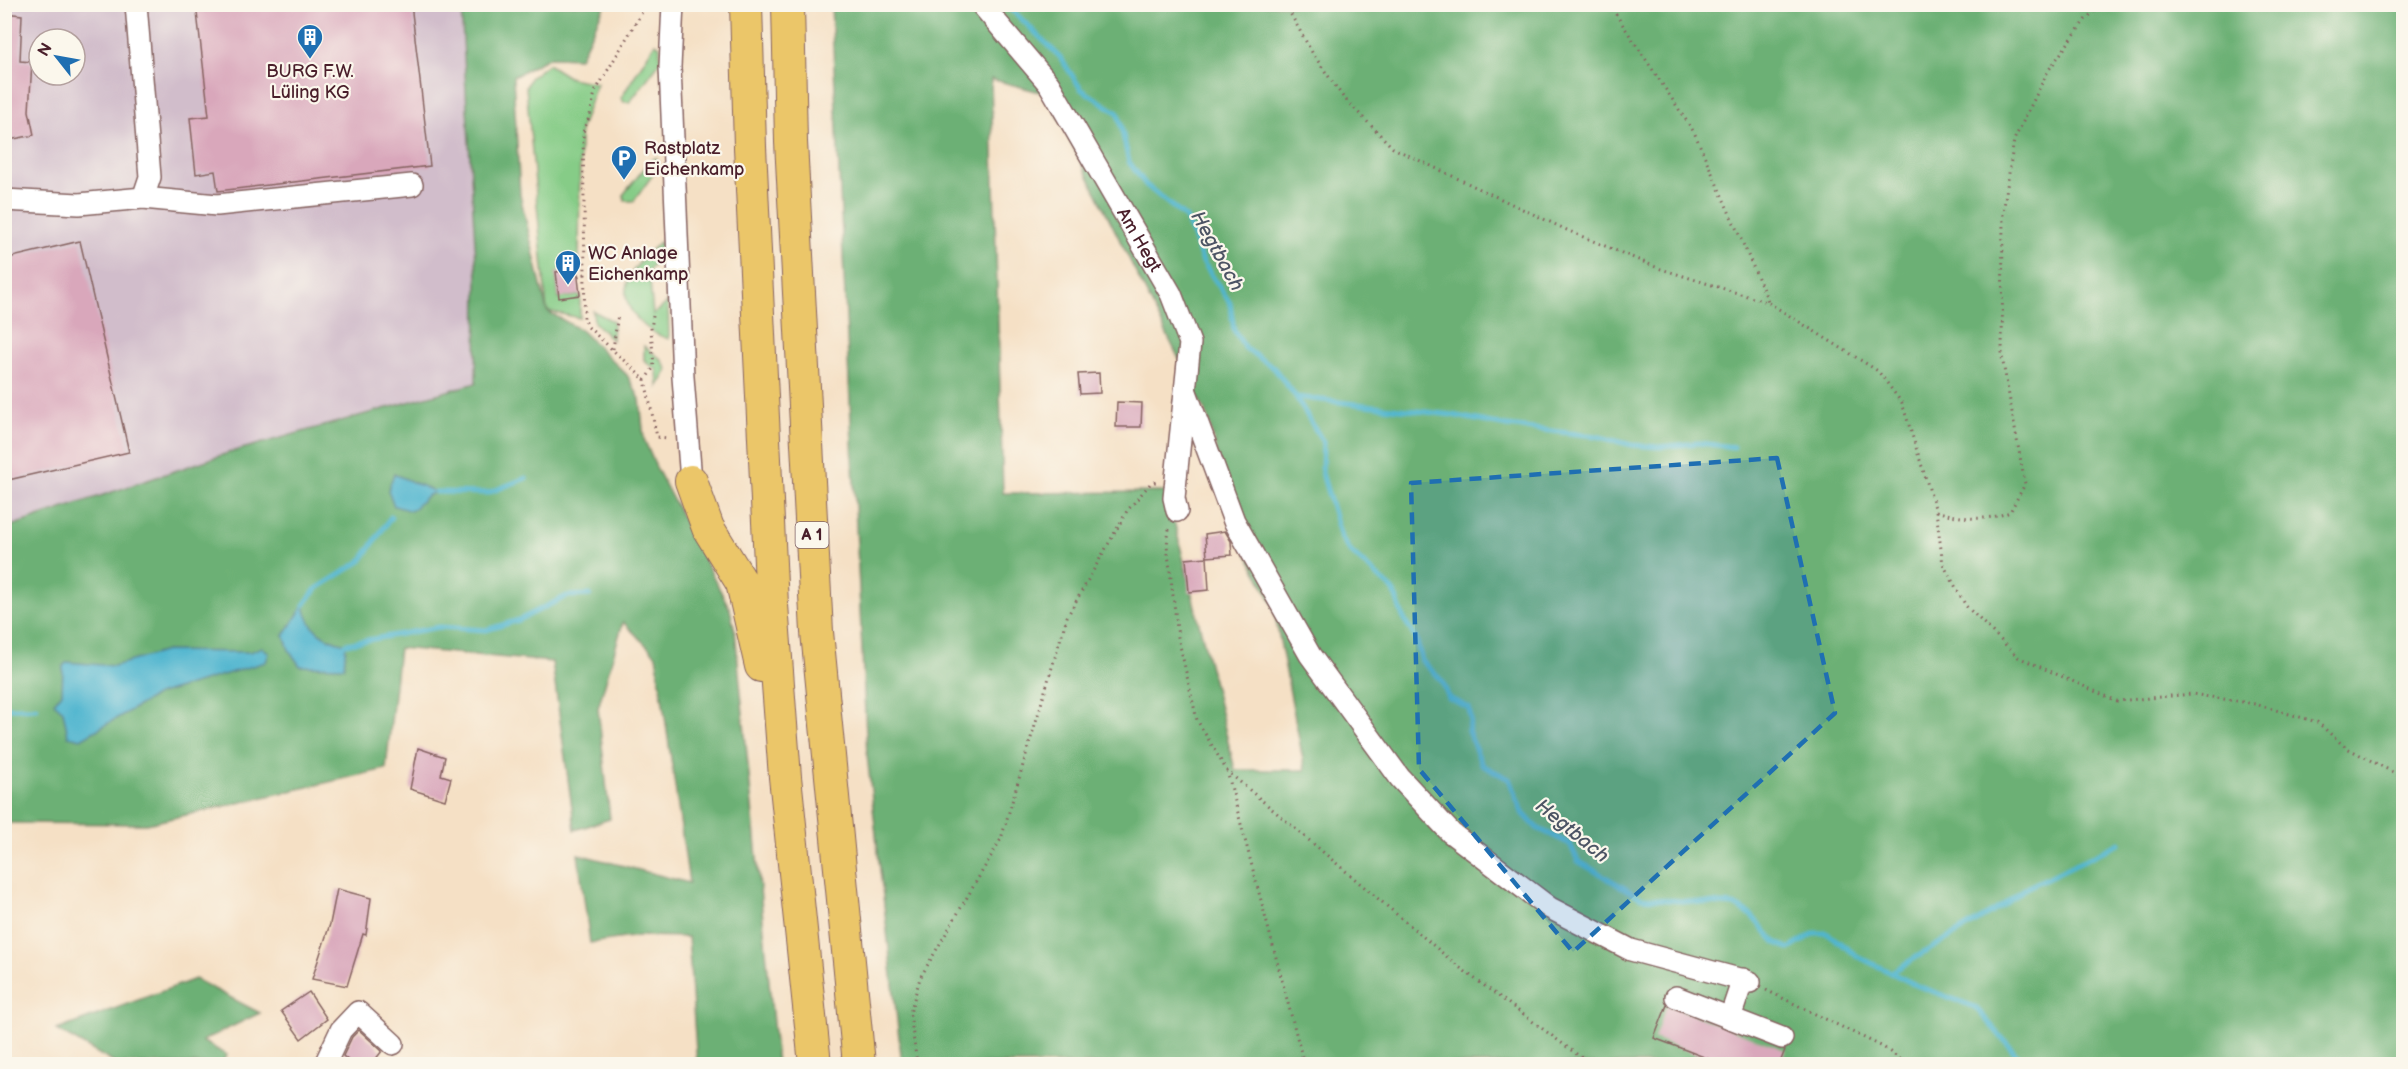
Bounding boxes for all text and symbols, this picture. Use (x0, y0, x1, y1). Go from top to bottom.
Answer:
building icon: BURG F.W. Lüling KG (295, 22, 325, 60)
north arrow (27, 27, 87, 87)
text: N (34, 40, 57, 60)
place label: BURG F.W. Lüling KG (266, 61, 354, 103)
place label: Rastplatz Eichenkamp (644, 138, 744, 180)
parking icon: Rastplatz Eichenkamp (609, 143, 639, 181)
street label: Am Hegt (1113, 204, 1166, 276)
water label: Hegtbach (1185, 207, 1249, 295)
place label: WC Anlage Eichenkamp (588, 243, 688, 285)
building icon: WC Anlage Eichenkamp (553, 248, 583, 286)
road number: A 1 (796, 522, 828, 548)
water label: Hegtbach (1530, 794, 1614, 868)

